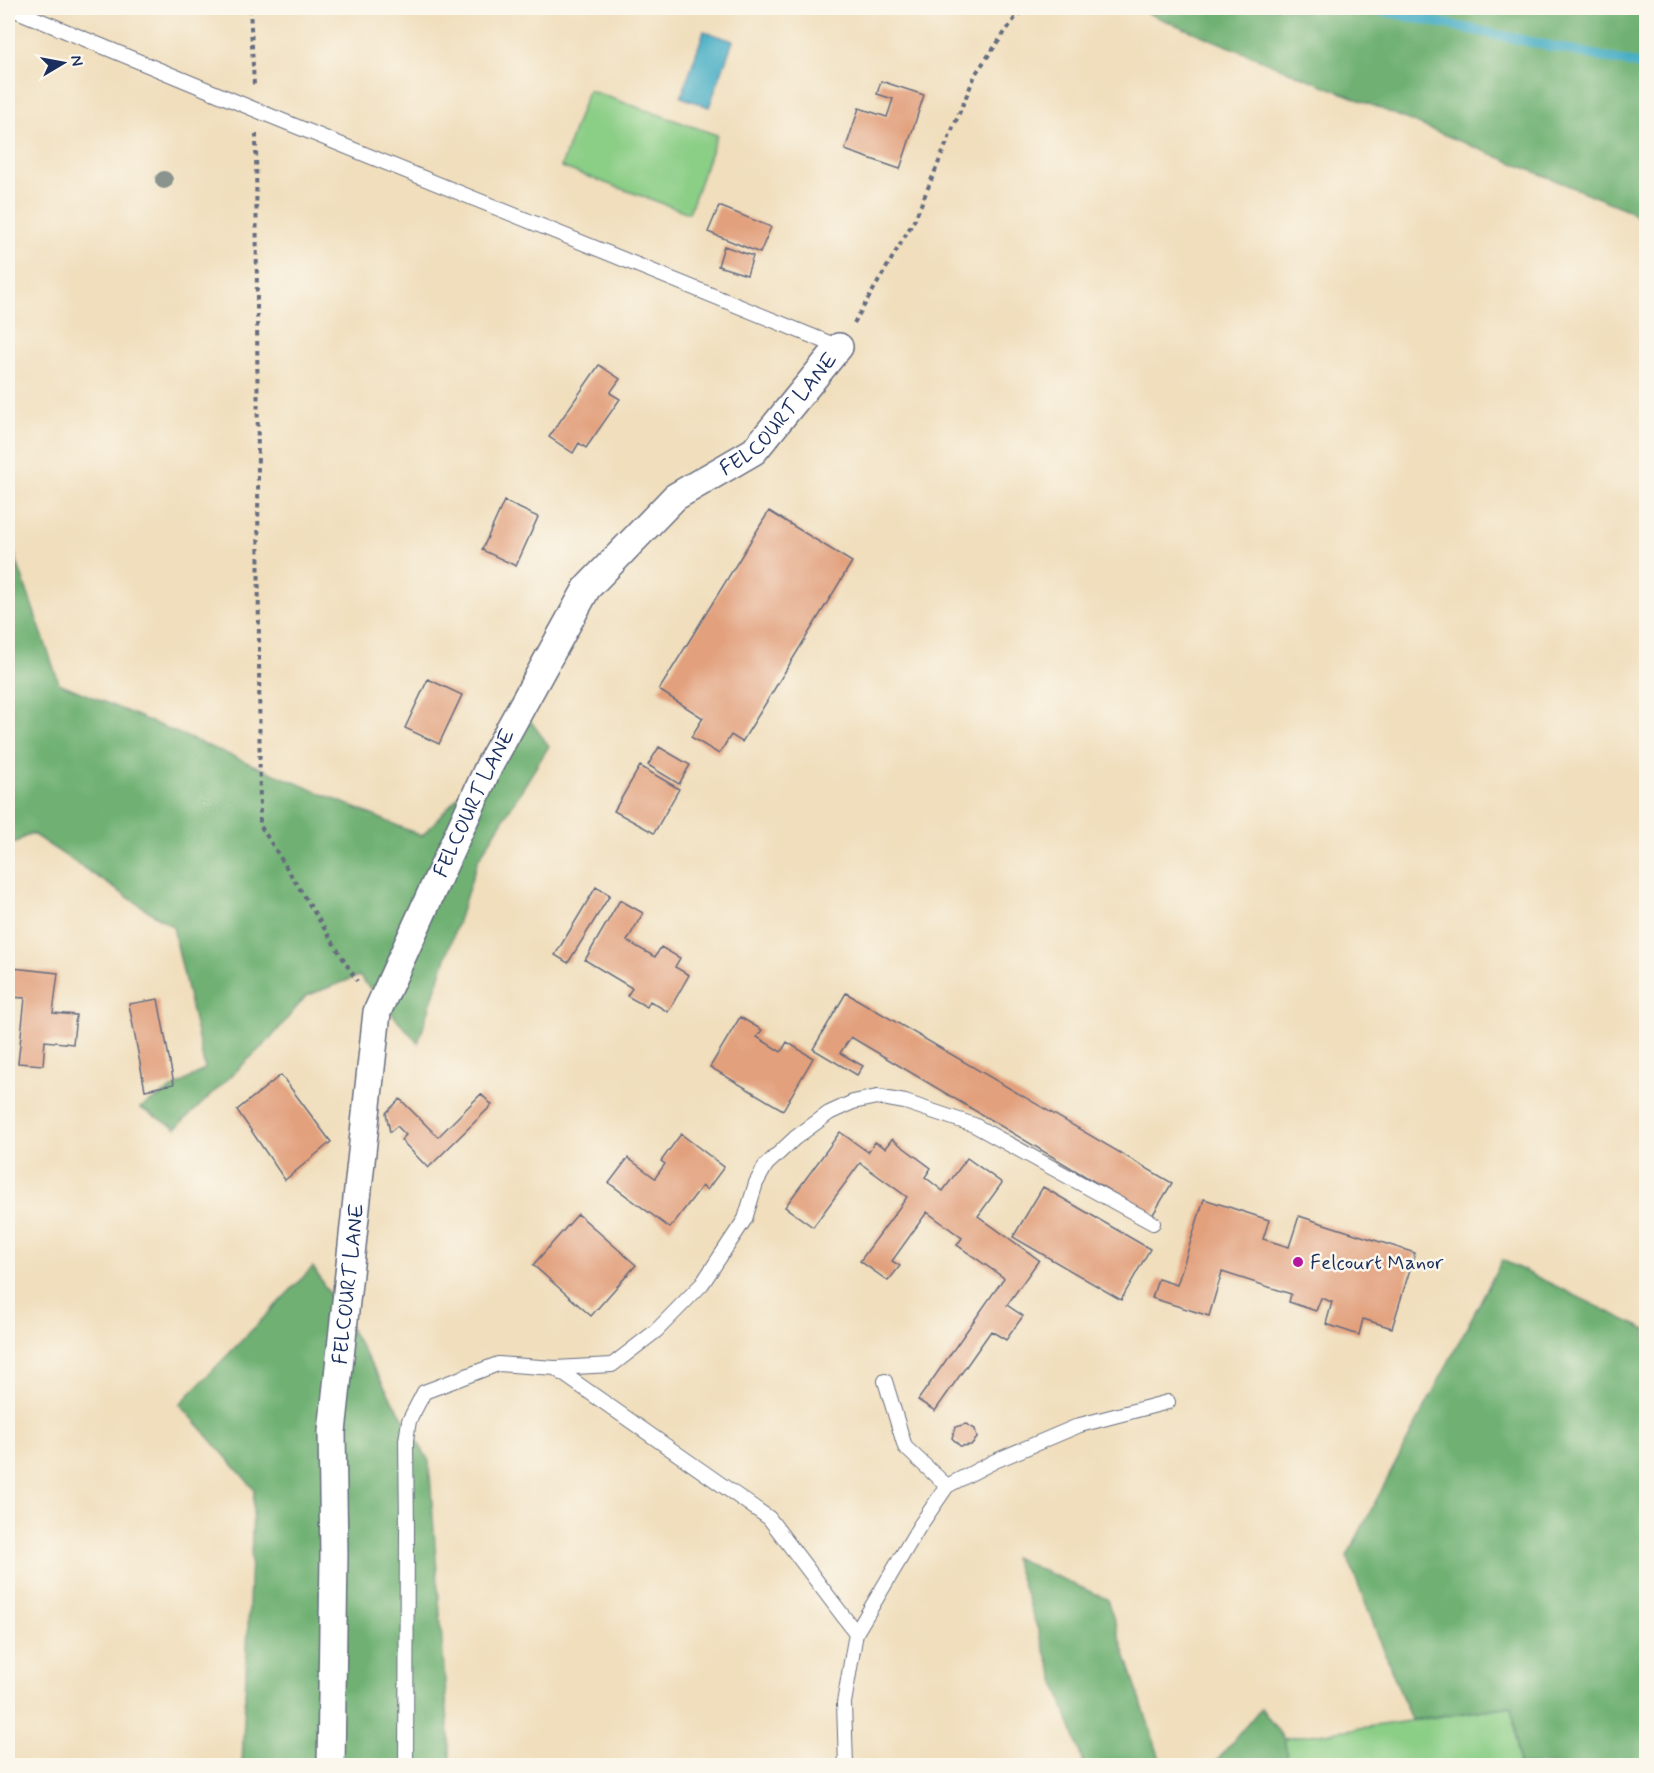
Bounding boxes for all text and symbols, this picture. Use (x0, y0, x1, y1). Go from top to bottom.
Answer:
north arrow (33, 33, 93, 93)
text: N (65, 54, 88, 68)
street label: FELCOURT LANE (715, 347, 844, 483)
street label: FELCOURT LANE (427, 724, 522, 882)
street label: FELCOURT LANE (326, 1202, 371, 1366)
place label: Felcourt Manor (1310, 1249, 1444, 1277)
marker: Felcourt Manor (1291, 1255, 1305, 1269)

